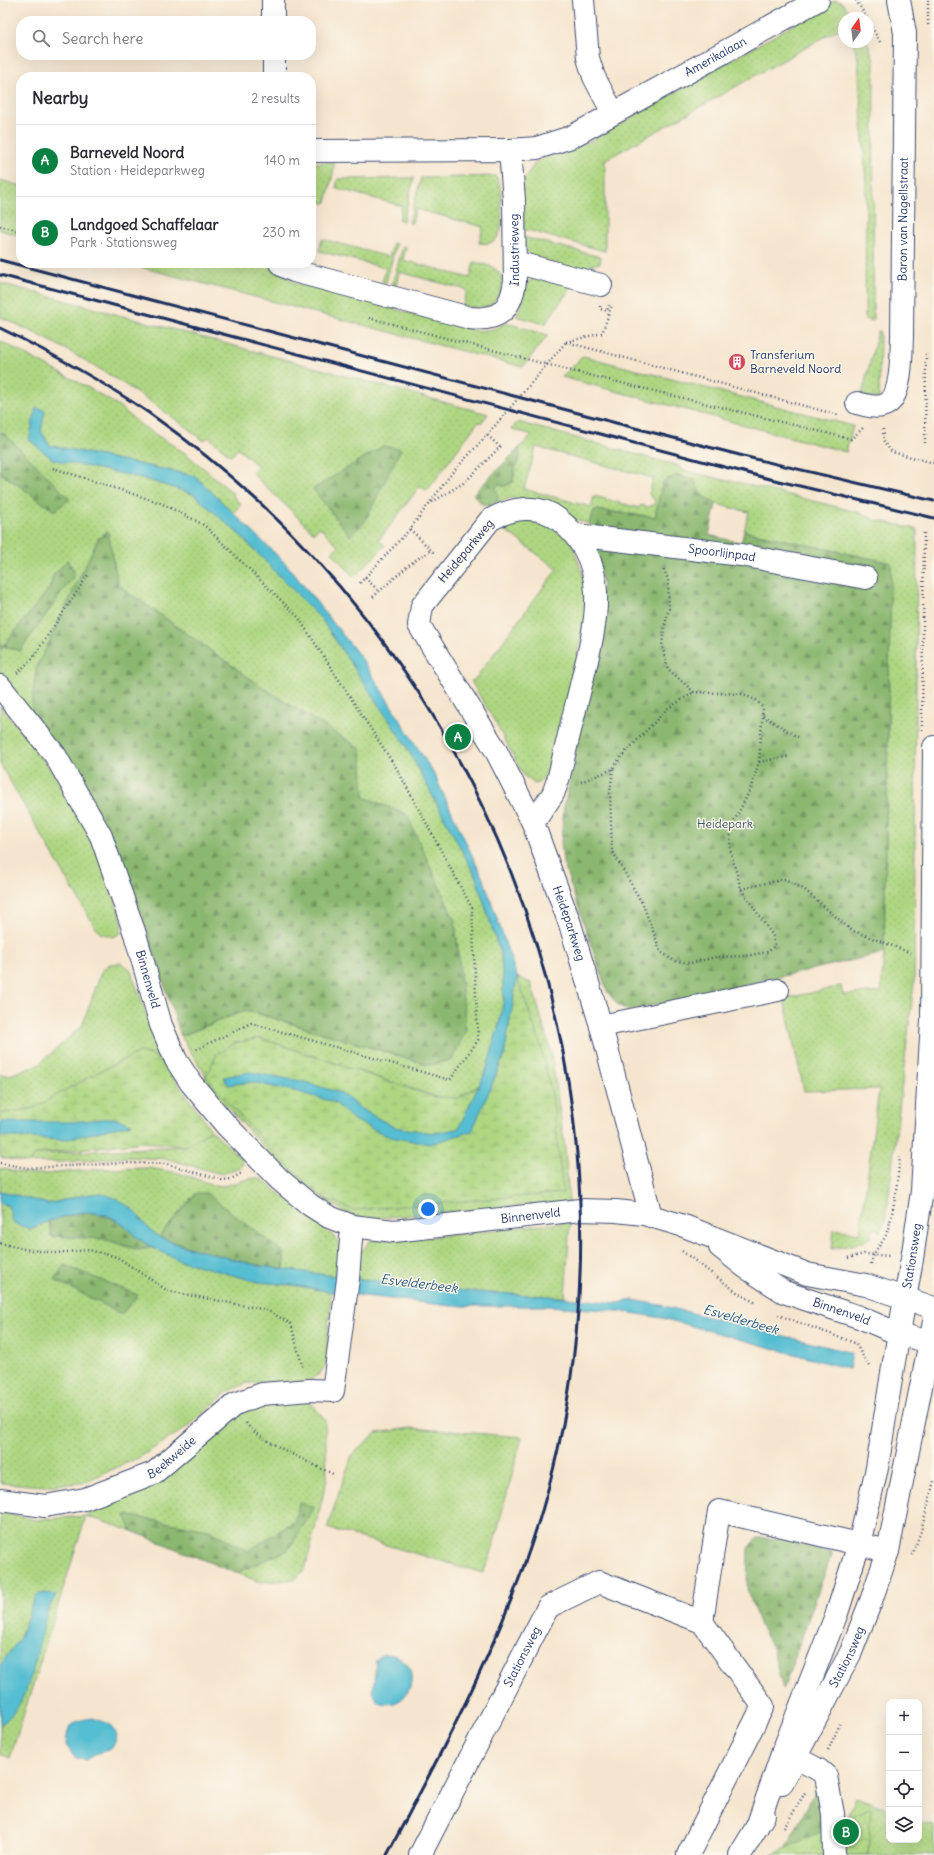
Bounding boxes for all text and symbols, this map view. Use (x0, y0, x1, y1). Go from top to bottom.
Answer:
north arrow (838, 12, 874, 48)
search box (16, 16, 316, 60)
icon: search (30, 27, 52, 49)
text: Search here (62, 29, 143, 48)
street label: Amerikalaan (682, 33, 749, 80)
text: Nearby (32, 87, 88, 109)
text: 2 results (251, 90, 300, 107)
text: Barneveld Noord (70, 143, 184, 162)
text: A (41, 152, 49, 169)
text: 140 m (264, 152, 300, 169)
street label: Baron van Nagellstraat (895, 157, 911, 281)
text: Station · Heideparkweg (70, 162, 205, 179)
street label: Industrieweg (506, 214, 522, 287)
text: Landgoed Schaffelaar (70, 215, 219, 234)
text: B (41, 224, 49, 241)
text: 230 m (262, 224, 300, 241)
text: Park · Stationsweg (70, 234, 177, 251)
place label: Transferium Barneveld Noord (750, 347, 841, 376)
building icon: Transferium Barneveld Noord (727, 352, 747, 372)
street label: Heideparkweg (435, 516, 497, 586)
street label: Spoorlijnpad (687, 541, 757, 565)
pin: A (445, 722, 471, 752)
park label: Heidepark (697, 816, 753, 831)
street label: Heideparkweg (550, 884, 589, 963)
street label: Binnenveld (133, 948, 164, 1010)
your location (418, 1199, 438, 1219)
street label: Binnenveld (500, 1204, 561, 1226)
street label: Stationsweg (899, 1222, 924, 1290)
water label: Esvelderbeek (379, 1270, 460, 1297)
street label: Binnenveld (811, 1294, 873, 1328)
water label: Esvelderbeek (701, 1301, 782, 1339)
street label: Beekweide (145, 1433, 199, 1482)
street label: Stationsweg (500, 1624, 544, 1689)
street label: Stationsweg (826, 1624, 867, 1690)
map controls (886, 1699, 922, 1843)
button: + (886, 1699, 922, 1735)
button: − (886, 1735, 922, 1771)
button: locate (886, 1771, 922, 1807)
button: layers (886, 1807, 922, 1843)
pin: B (833, 1817, 859, 1847)

